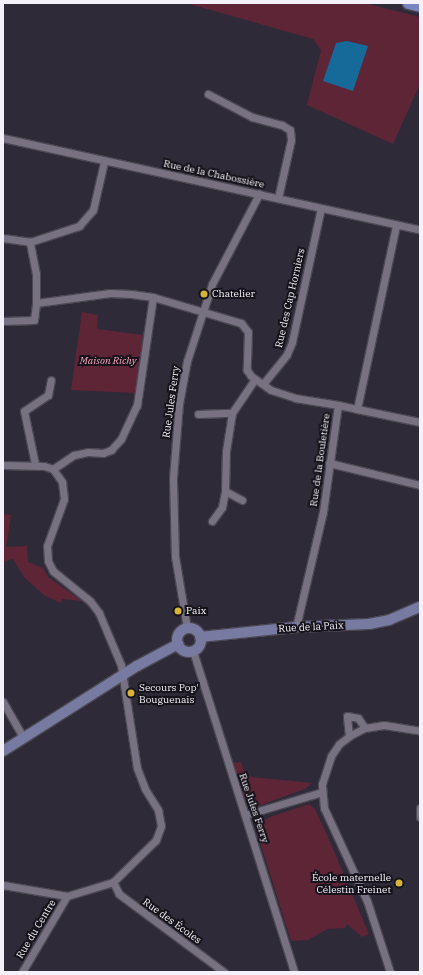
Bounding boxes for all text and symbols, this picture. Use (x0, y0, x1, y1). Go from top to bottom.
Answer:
street label: Rue de la Chabossière (162, 157, 266, 191)
street label: Rue des Cap Horniers (273, 247, 307, 349)
place label: Chatelier (212, 288, 255, 300)
marker: Chatelier (199, 289, 209, 299)
park label: Maison Richy (80, 355, 136, 367)
street label: Rue Jules Ferry (160, 365, 182, 439)
street label: Rue de la Bouletière (308, 413, 332, 507)
place label: Paix (186, 605, 206, 617)
marker: Paix (173, 606, 183, 616)
street label: Rue de la Paix (278, 619, 344, 635)
place label: Secours Pop' Bouguenais (139, 681, 199, 704)
marker: Secours Pop' Bouguenais (126, 688, 136, 698)
street label: Rue Jules Ferry (237, 772, 271, 844)
place label: École maternelle Célestin Freinet (312, 871, 391, 894)
marker: École maternelle Célestin Freinet (394, 878, 404, 888)
street label: Rue des Écoles (140, 896, 204, 946)
street label: Rue du Centre (14, 897, 58, 961)

